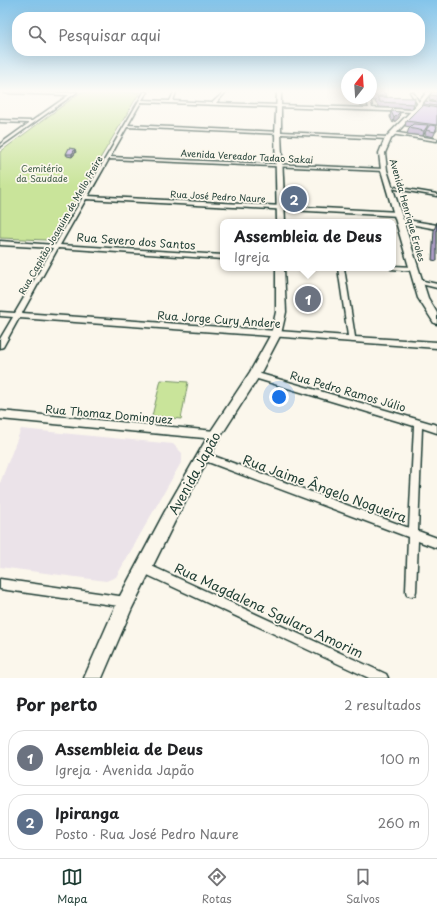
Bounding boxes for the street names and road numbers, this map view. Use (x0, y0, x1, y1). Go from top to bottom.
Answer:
street label: Avenida Vereador Tadao Sakai (180, 146, 314, 166)
street label: Rua Capitão Joaquim de Mello Freire (14, 153, 106, 297)
street label: Avenida Henrique Eroles (387, 157, 429, 263)
street label: Rua José Pedro Naure (170, 187, 266, 206)
street label: Rua Severo dos Santos (76, 228, 196, 254)
street label: Rua Jorge Cury Andere (157, 306, 281, 332)
street label: Rua Pedro Ramos Júlio (288, 366, 408, 416)
street label: Rua Thomaz Dominguez (45, 400, 173, 428)
street label: Avenida Japão (163, 428, 225, 518)
street label: Rua Jaime Ângelo Nogueira (240, 449, 410, 527)
street label: Rua Magdalena Sgularo Amorim (171, 558, 367, 662)

